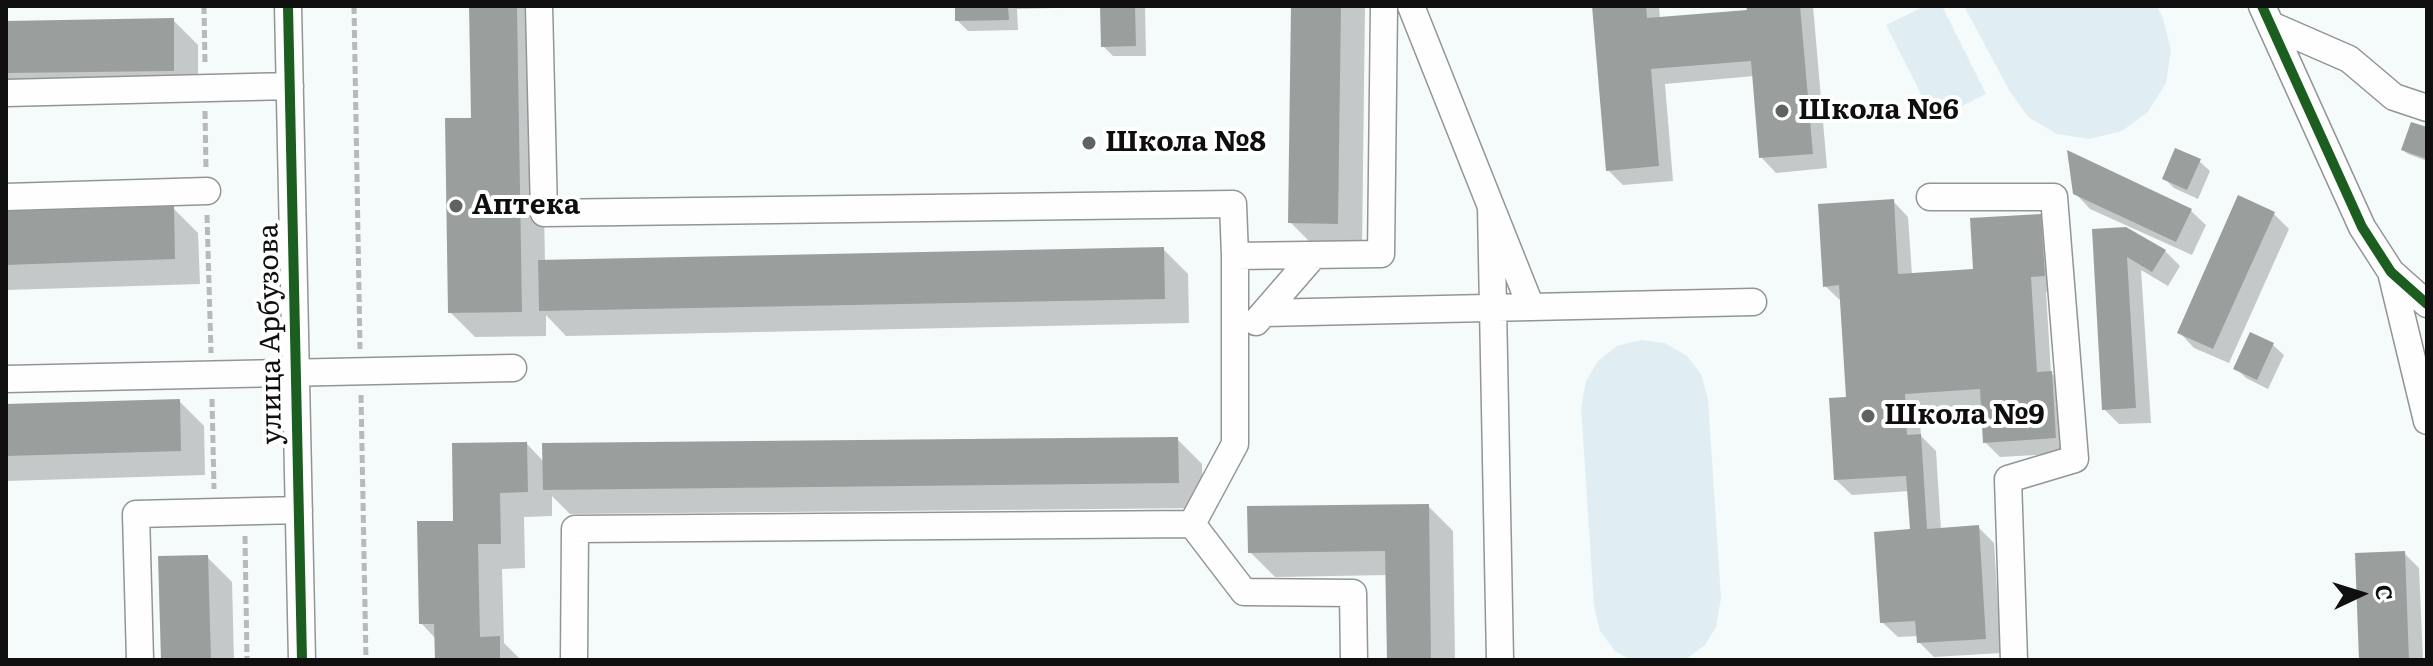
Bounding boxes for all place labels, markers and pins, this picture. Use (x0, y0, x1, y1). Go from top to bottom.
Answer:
place label: Школа №6 (1798, 94, 1959, 128)
marker: Школа №6 (1773, 102, 1791, 120)
place label: Школа №8 (1105, 126, 1266, 160)
marker: Школа №8 (1080, 134, 1098, 152)
place label: Аптека (472, 189, 580, 223)
marker: Аптека (447, 197, 465, 215)
place label: Школа №9 (1884, 399, 2045, 433)
marker: Школа №9 (1859, 407, 1877, 425)

